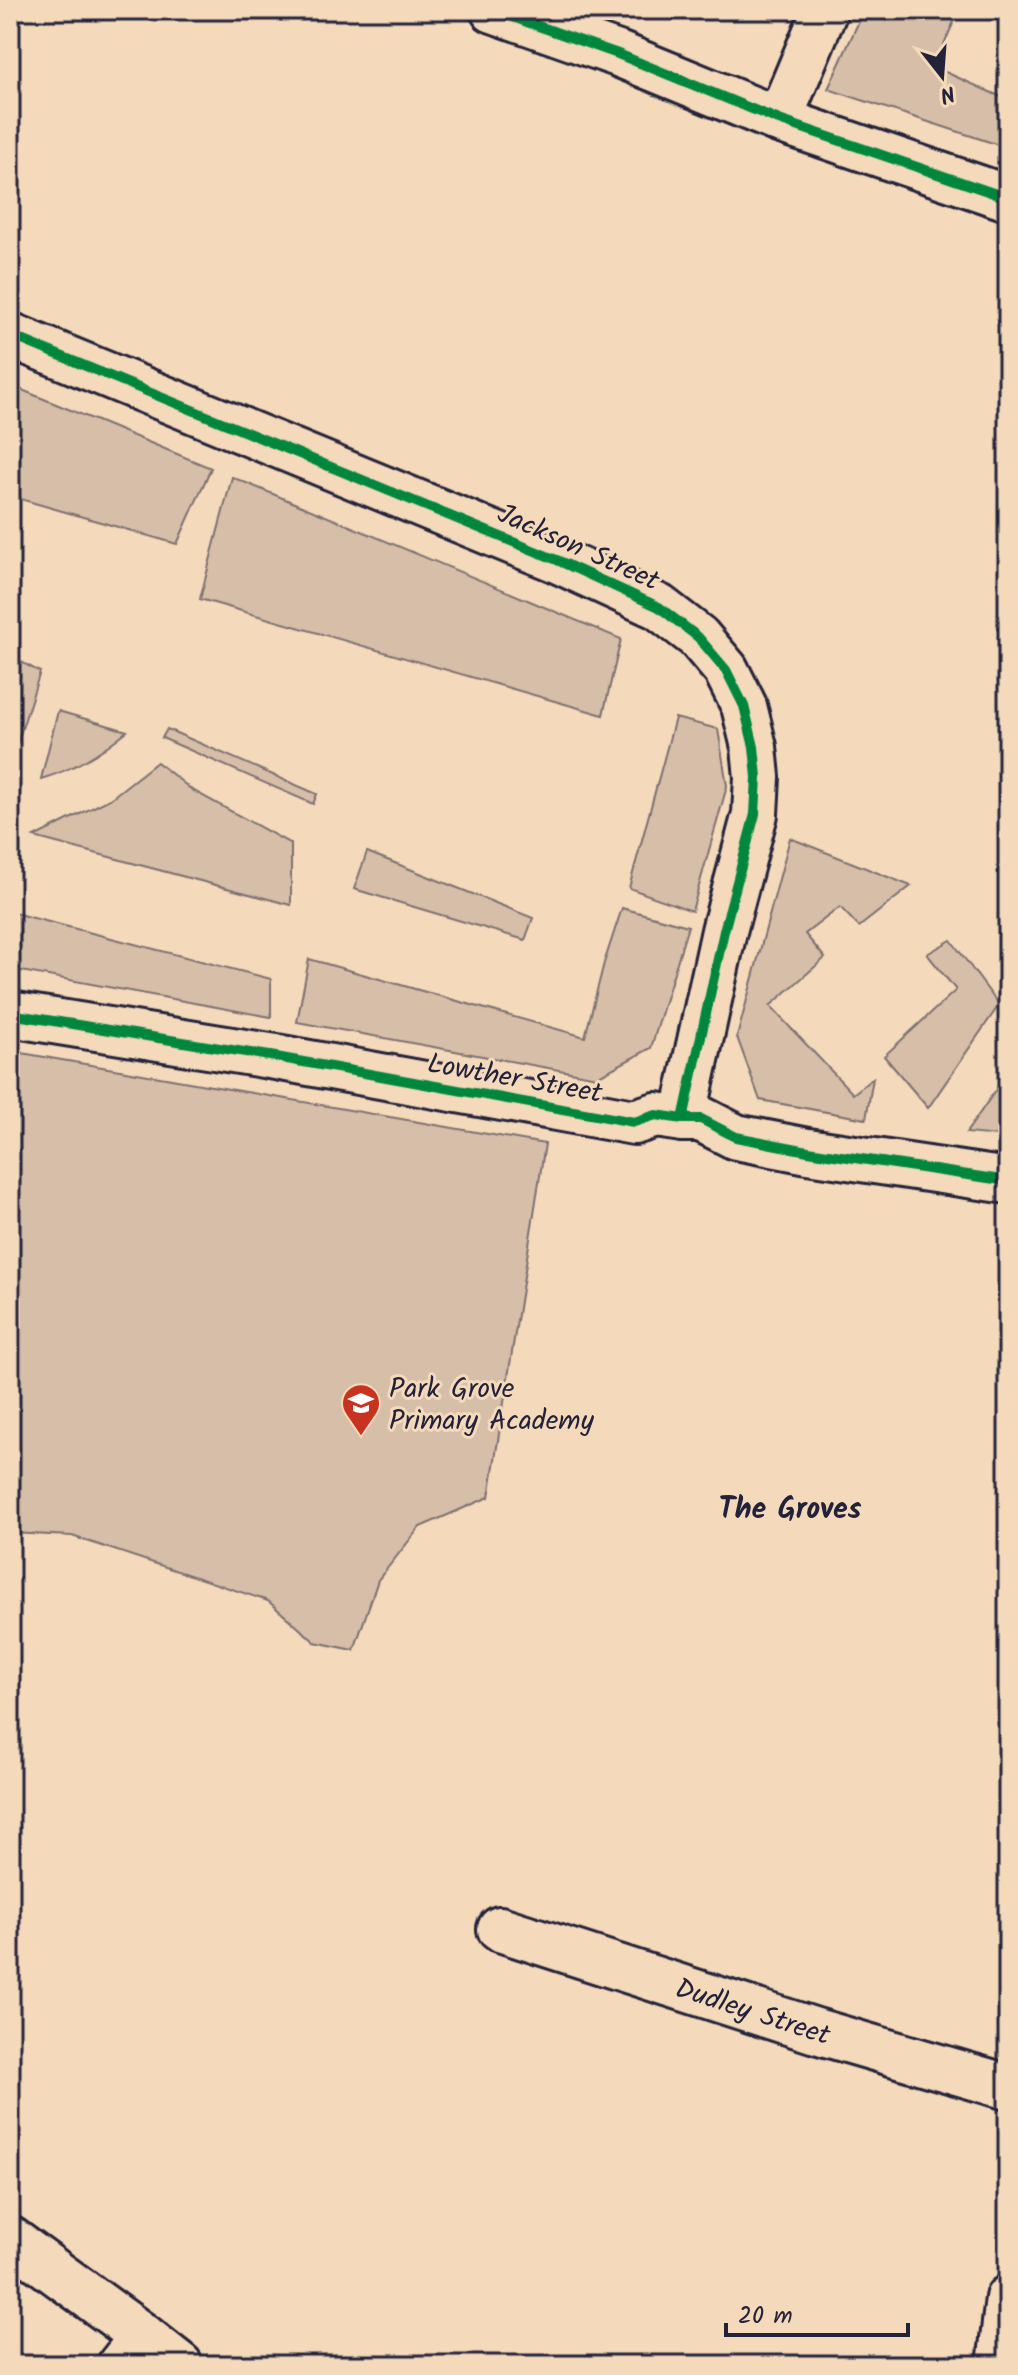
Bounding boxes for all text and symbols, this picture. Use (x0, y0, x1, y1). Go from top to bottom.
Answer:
north arrow (902, 36, 982, 116)
text: N (935, 74, 959, 112)
street label: Jackson Street (490, 492, 667, 605)
street label: Lowther Street (424, 1042, 607, 1117)
place label: Park Grove Primary Academy (389, 1367, 595, 1444)
school or university icon: Park Grove Primary Academy (340, 1382, 382, 1437)
district label: The Groves (718, 1486, 862, 1534)
street label: Dudley Street (669, 1967, 836, 2059)
scale bar (726, 2287, 908, 2337)
text: 20 m (738, 2297, 793, 2336)

